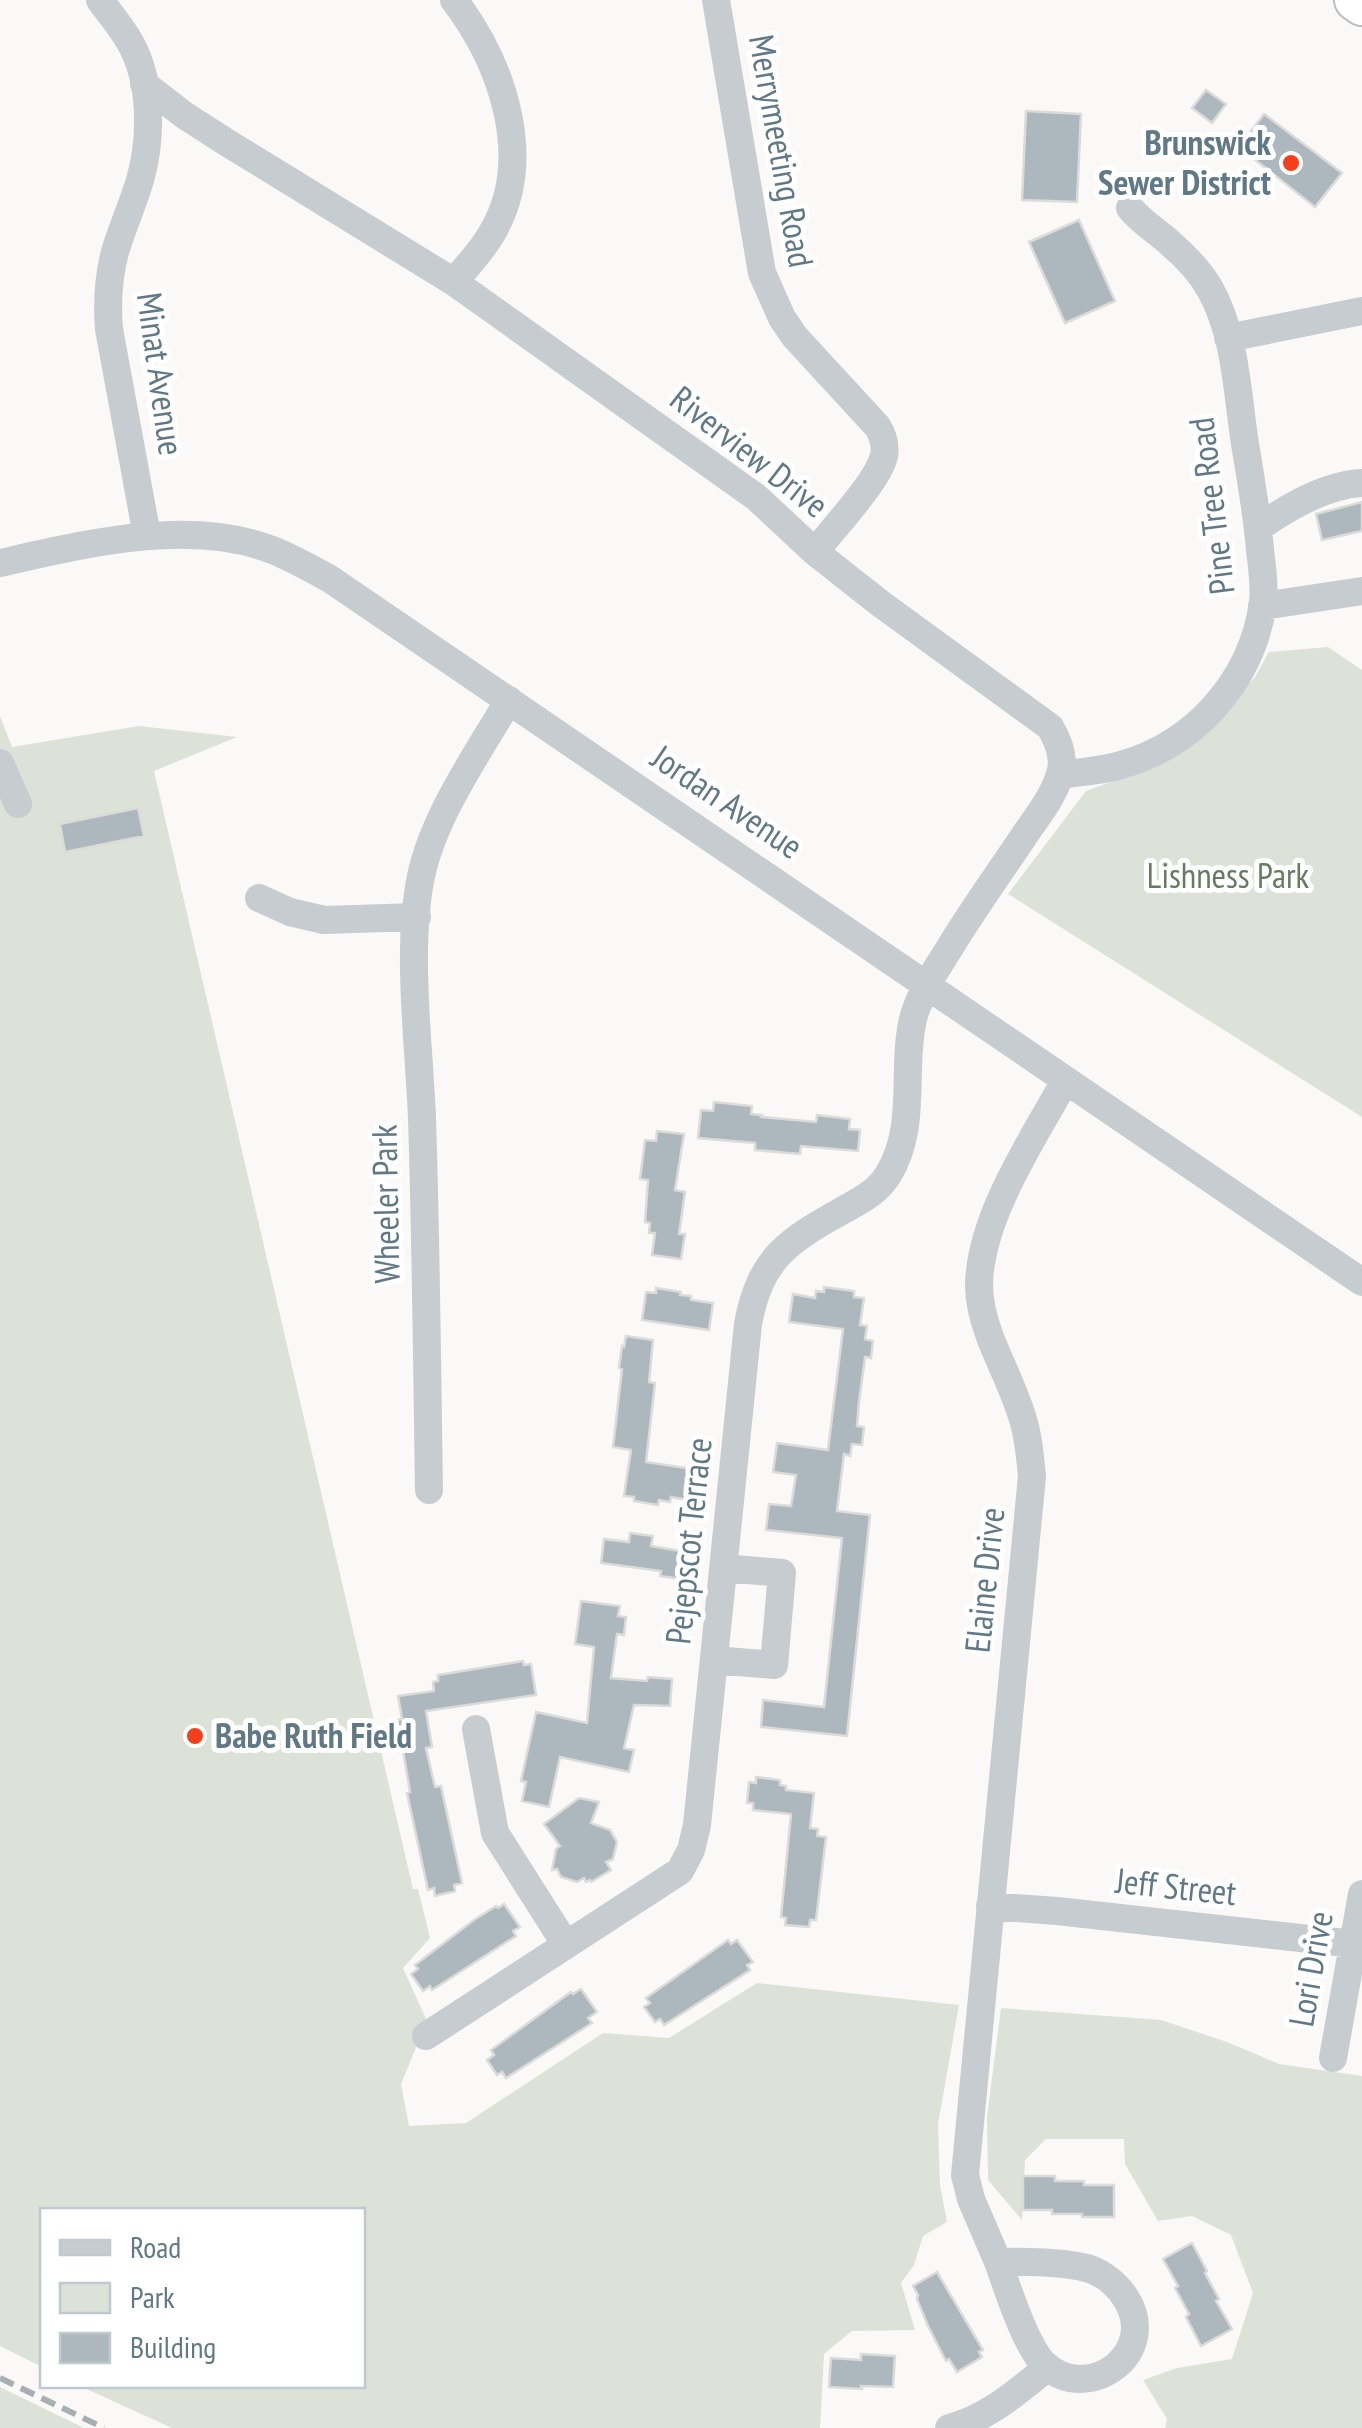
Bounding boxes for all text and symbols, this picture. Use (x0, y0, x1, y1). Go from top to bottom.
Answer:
street label: Merrymeeting Road (739, 31, 825, 271)
place label: Brunswick Sewer District (1098, 119, 1272, 205)
marker: Brunswick Sewer District (1280, 152, 1302, 174)
street label: Minat Avenue (127, 290, 195, 458)
street label: Riverview Drive (661, 375, 838, 527)
street label: Pine Tree Road (1177, 415, 1245, 597)
street label: Jordan Avenue (642, 733, 812, 869)
park label: Lishness Park (1147, 852, 1310, 898)
street label: Wheeler Park (361, 1124, 409, 1284)
street label: Pejepscot Terrace (654, 1435, 722, 1646)
street label: Elaine Drive (954, 1505, 1014, 1655)
place label: Babe Ruth Field (215, 1712, 412, 1758)
marker: Babe Ruth Field (184, 1725, 206, 1747)
street label: Jeff Street (1113, 1857, 1239, 1915)
street label: Lori Drive (1277, 1908, 1343, 2030)
legend (40, 2208, 365, 2388)
text: Road (130, 2227, 181, 2266)
text: Park (130, 2277, 175, 2316)
text: Building (130, 2327, 216, 2366)

